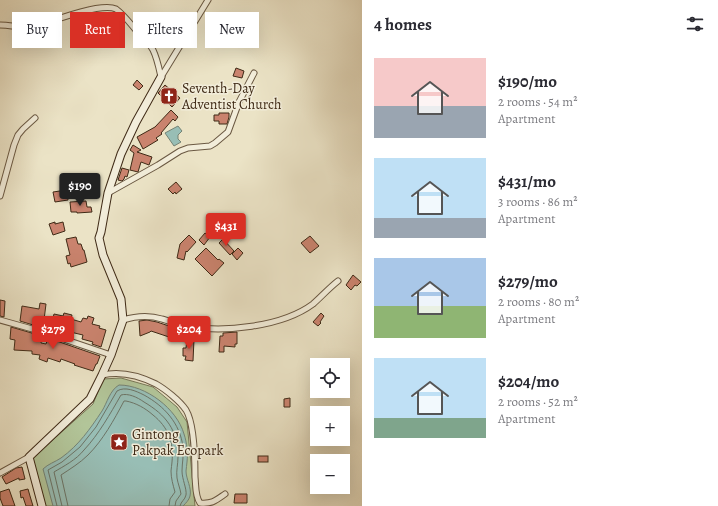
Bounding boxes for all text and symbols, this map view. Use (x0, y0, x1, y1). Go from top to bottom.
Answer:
chip: Buy (12, 12, 62, 48)
chip: Rent (70, 12, 125, 48)
chip: Filters (133, 12, 197, 48)
chip: New (205, 12, 259, 48)
text: 4 homes (374, 13, 432, 36)
icon: filters (684, 13, 706, 35)
text: $190/mo (498, 70, 557, 93)
icon: home (406, 74, 454, 122)
place label: Seventh-Day Adventist Church (181, 79, 282, 114)
church icon: Seventh-Day Adventist Church (159, 86, 179, 106)
text: 2 rooms · 54 m² (498, 93, 577, 110)
text: Apartment (498, 110, 556, 127)
text: $431/mo (498, 170, 556, 193)
pin: $190 (56, 173, 104, 207)
icon: home (406, 174, 454, 222)
text: $190 (68, 177, 92, 194)
text: 3 rooms · 86 m² (498, 193, 578, 210)
text: Apartment (498, 210, 556, 227)
pin: $431 (202, 213, 250, 247)
text: $431 (215, 217, 237, 234)
text: $279/mo (498, 270, 558, 293)
icon: home (406, 274, 454, 322)
text: 2 rooms · 80 m² (498, 293, 579, 310)
text: Apartment (498, 310, 556, 327)
pin: $279 (29, 316, 77, 350)
pin: $204 (165, 316, 213, 350)
text: $279 (41, 320, 65, 337)
text: $204 (177, 320, 202, 337)
map controls (310, 358, 350, 494)
button: locate (310, 358, 350, 398)
text: $204/mo (498, 370, 559, 393)
icon: home (406, 374, 454, 422)
text: 2 rooms · 52 m² (498, 393, 578, 410)
button: + (310, 406, 350, 446)
text: Apartment (498, 410, 556, 427)
place label: Gintong Pakpak Ecopark (132, 425, 223, 460)
place icon: Gintong Pakpak Ecopark (109, 432, 129, 452)
button: − (310, 454, 350, 494)

